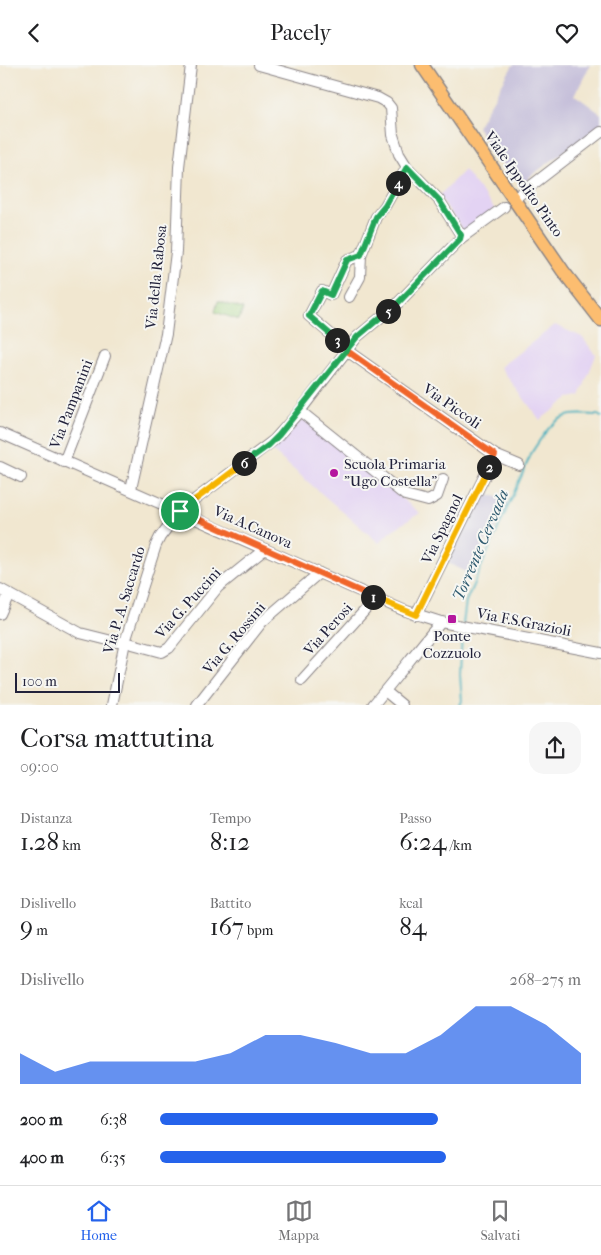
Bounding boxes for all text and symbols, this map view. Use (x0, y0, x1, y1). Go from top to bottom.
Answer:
icon: back (20, 19, 48, 47)
icon: heart (553, 19, 581, 47)
text: Pacely (270, 20, 331, 46)
street label: Viale Ippolito Pinto (480, 127, 567, 241)
pin: 4 (386, 171, 410, 195)
text: 4 (394, 175, 403, 192)
street label: Via della Rabosa (141, 223, 171, 331)
pin: 5 (376, 299, 400, 323)
text: 5 (385, 303, 392, 320)
pin: 3 (324, 327, 350, 353)
text: 3 (335, 332, 340, 349)
street label: Via Pampanini (45, 356, 96, 452)
street label: Via Piccoli (419, 379, 485, 433)
pin: 6 (232, 451, 256, 475)
text: 6 (241, 455, 248, 472)
place label: Scuola Primaria "Ugo Costella" (344, 455, 447, 490)
pin: 2 (476, 455, 502, 479)
text: 2 (486, 459, 493, 476)
marker: Scuola Primaria "Ugo Costella" (328, 467, 340, 479)
water label: Torrente Cervada (448, 487, 512, 604)
pin (159, 490, 201, 532)
street label: Via Spagnol (417, 491, 467, 568)
icon: arrive (166, 497, 194, 525)
street label: Via A.Canova (210, 501, 296, 553)
street label: Via P. A. Saccardo (99, 544, 149, 657)
street label: Via G. Puccini (151, 563, 225, 643)
pin: 1 (360, 585, 386, 609)
text: 1 (371, 589, 376, 606)
street label: Via G. Rossini (198, 598, 270, 678)
street label: Via Perosi (299, 599, 357, 660)
street label: Via F.S.Grazioli (474, 604, 573, 640)
marker: Ponte Cozzuolo (446, 613, 458, 625)
place label: Ponte Cozzuolo (423, 627, 482, 662)
scale bar (15, 670, 120, 693)
text: 100 m (22, 673, 57, 690)
text: Corsa mattutina (20, 721, 213, 754)
button: share (529, 722, 581, 774)
text: 09:00 (20, 757, 59, 776)
text: Distanza (20, 810, 72, 827)
text: Tempo (210, 810, 251, 827)
text: Passo (399, 810, 432, 827)
text: 1.28 (20, 827, 59, 856)
text: 8:12 (210, 827, 250, 856)
text: 6:24 (399, 827, 447, 856)
text: km (59, 837, 81, 854)
text: /km (447, 837, 472, 854)
text: Dislivello (20, 895, 76, 912)
text: Battito (210, 895, 251, 912)
text: kcal (399, 895, 423, 912)
text: 9 (20, 912, 33, 941)
text: 167 (210, 912, 244, 941)
text: 84 (399, 912, 427, 941)
text: m (33, 922, 48, 939)
text: bpm (244, 922, 273, 939)
text: Dislivello (20, 970, 84, 989)
text: 268–275 m (510, 970, 581, 989)
text: 200 m (20, 1110, 63, 1129)
text: 6:38 (100, 1110, 127, 1129)
text: 400 m (20, 1148, 64, 1167)
text: 6:35 (100, 1148, 126, 1167)
tab: Home (81, 1197, 117, 1244)
tab: Mappa (278, 1197, 319, 1244)
tab: Salvati (480, 1197, 520, 1244)

